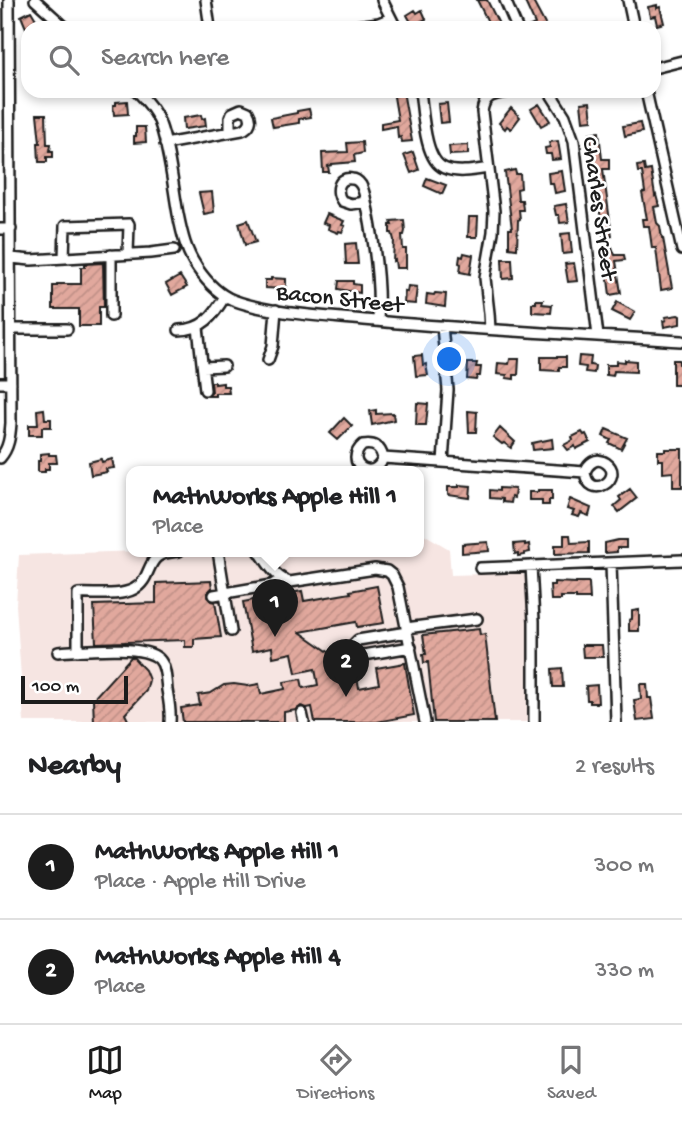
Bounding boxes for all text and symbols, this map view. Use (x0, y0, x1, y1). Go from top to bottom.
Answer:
search box (21, 21, 661, 98)
icon: search (45, 41, 83, 79)
text: Search here (101, 44, 229, 75)
street label: Charles Street (573, 135, 622, 284)
street label: Bacon Street (274, 279, 407, 322)
your location (432, 342, 466, 376)
popup (126, 466, 424, 557)
text: MathWorks Apple Hill 1 (153, 483, 397, 514)
text: Place (153, 514, 203, 541)
pin: 1 (252, 579, 298, 637)
pin: 2 (323, 639, 369, 697)
scale bar (21, 673, 128, 705)
text: 100 m (32, 676, 79, 699)
text: Nearby (28, 750, 121, 785)
text: 2 results (575, 754, 654, 781)
text: MathWorks Apple Hill 1 (95, 838, 339, 869)
text: 1 (46, 853, 56, 880)
text: 300 m (594, 853, 654, 880)
text: Place · Apple Hill Drive (95, 869, 306, 896)
text: MathWorks Apple Hill 4 (95, 943, 341, 974)
text: 2 (45, 958, 57, 985)
text: 330 m (595, 958, 654, 985)
text: Place (95, 974, 145, 1001)
tab: Map (86, 1041, 124, 1106)
tab: Directions (297, 1041, 374, 1106)
tab: Saved (547, 1041, 596, 1106)

